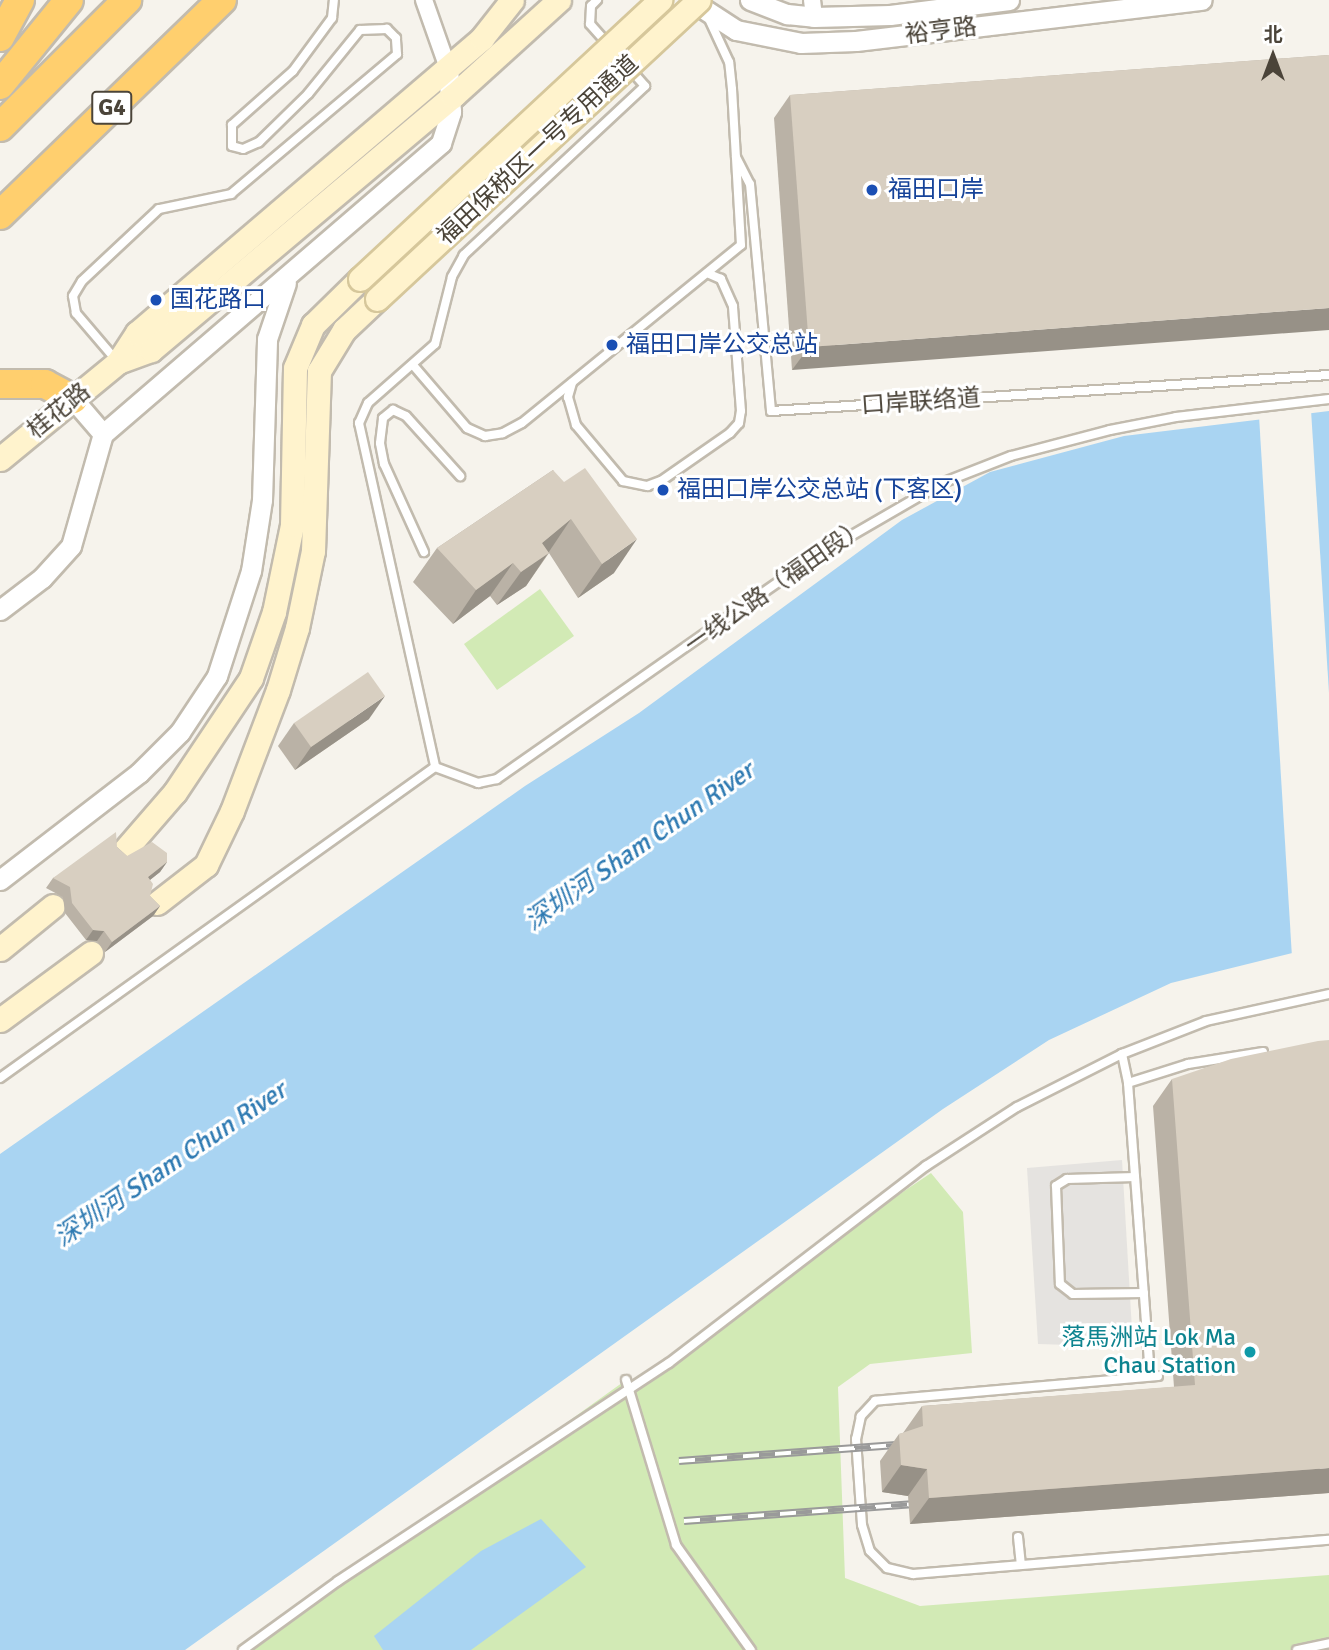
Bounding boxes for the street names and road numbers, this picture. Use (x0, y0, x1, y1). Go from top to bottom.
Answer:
street label: 裕亨路 (904, 12, 978, 50)
street label: 福田保税区一号专用通道 (432, 49, 644, 251)
road number: G4 (91, 88, 133, 128)
street label: 桂花路 (22, 377, 96, 445)
street label: 口岸联络道 (860, 383, 982, 421)
street label: 一线公路（福田段） (679, 512, 873, 660)

